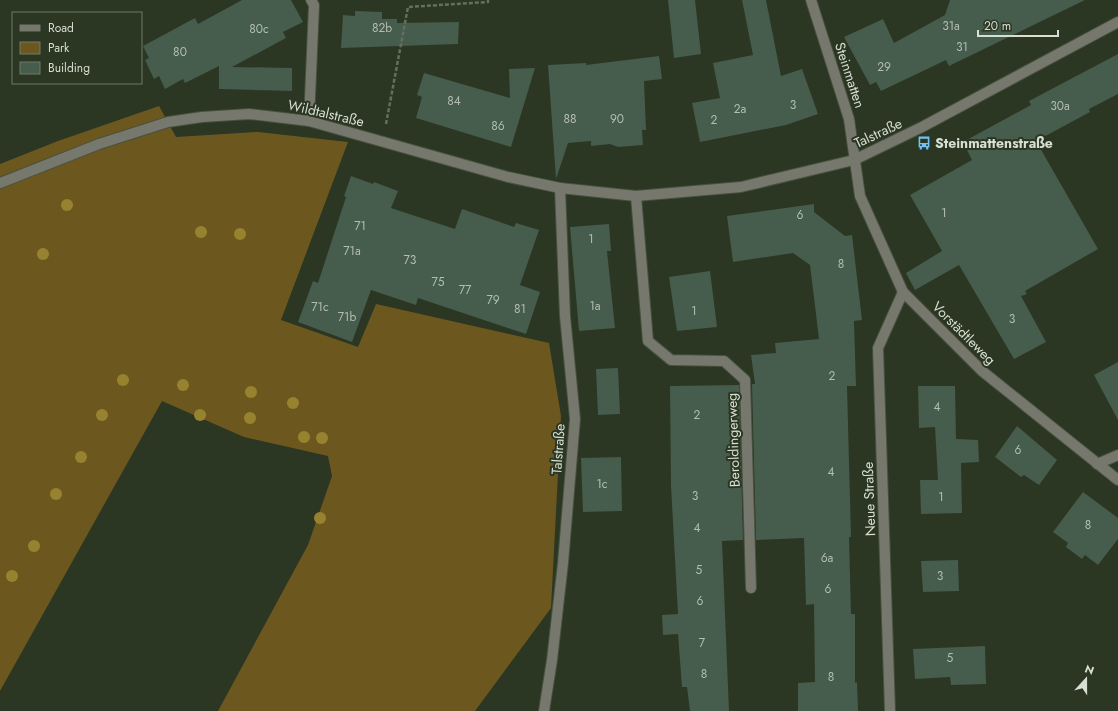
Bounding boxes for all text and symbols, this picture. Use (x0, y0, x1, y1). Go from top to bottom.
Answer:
legend (12, 12, 142, 84)
scale bar (978, 12, 1058, 38)
house number: 31a (942, 17, 960, 35)
text: 20 m (984, 17, 1011, 35)
text: Road (48, 19, 74, 37)
house number: 82b (372, 19, 392, 37)
house number: 80c (249, 20, 269, 38)
house number: 31 (956, 38, 968, 56)
text: Park (48, 39, 70, 57)
street label: Steinmatten (830, 39, 870, 111)
house number: 80 (173, 43, 187, 61)
house number: 29 (877, 58, 891, 76)
text: Building (48, 59, 90, 77)
house number: 84 (447, 92, 461, 110)
street label: Wildtalstraße (286, 95, 366, 131)
house number: 3 (790, 96, 797, 114)
house number: 30a (1050, 97, 1070, 115)
house number: 2a (734, 100, 747, 118)
house number: 88 (563, 110, 577, 128)
house number: 90 (610, 110, 624, 128)
house number: 2 (711, 111, 718, 129)
street label: Talstraße (851, 113, 905, 153)
house number: 86 (491, 117, 505, 135)
place label: Steinmattenstraße (935, 133, 1053, 153)
bus stop icon: Steinmattenstraße (916, 135, 932, 151)
house number: 1 (941, 204, 947, 222)
house number: 6 (797, 206, 804, 224)
house number: 71 (354, 217, 366, 235)
house number: 1 (588, 230, 594, 248)
house number: 71a (343, 242, 361, 260)
house number: 73 (404, 251, 417, 269)
house number: 8 (838, 255, 844, 273)
house number: 75 (431, 273, 445, 291)
house number: 77 (459, 281, 472, 299)
house number: 79 (486, 291, 500, 309)
house number: 1a (589, 297, 601, 315)
street label: Vorstädtleweg (928, 297, 1000, 369)
house number: 71c (311, 298, 329, 316)
house number: 81 (514, 300, 526, 318)
house number: 1 (691, 302, 697, 320)
house number: 71b (338, 308, 356, 326)
house number: 3 (1009, 310, 1016, 328)
house number: 2 (829, 367, 836, 385)
street label: Beroldingerweg (721, 392, 745, 488)
house number: 4 (934, 398, 941, 416)
house number: 2 (694, 406, 701, 424)
street label: Talstraße (546, 423, 570, 475)
house number: 6 (1015, 441, 1022, 459)
street label: Neue Straße (858, 461, 880, 537)
house number: 4 (828, 463, 835, 481)
house number: 1c (596, 475, 608, 493)
house number: 3 (692, 487, 699, 505)
house number: 1 (938, 488, 944, 506)
house number: 8 (1085, 516, 1091, 534)
house number: 4 (694, 519, 701, 537)
house number: 6a (821, 549, 834, 567)
house number: 5 (696, 561, 703, 579)
house number: 3 (937, 567, 944, 585)
house number: 6 (825, 580, 832, 598)
house number: 6 (697, 592, 704, 610)
house number: 7 (699, 634, 706, 652)
house number: 5 (947, 649, 954, 667)
north arrow (1066, 659, 1106, 699)
text: N (1083, 661, 1097, 679)
house number: 8 (701, 665, 707, 683)
house number: 8 (828, 668, 834, 686)

